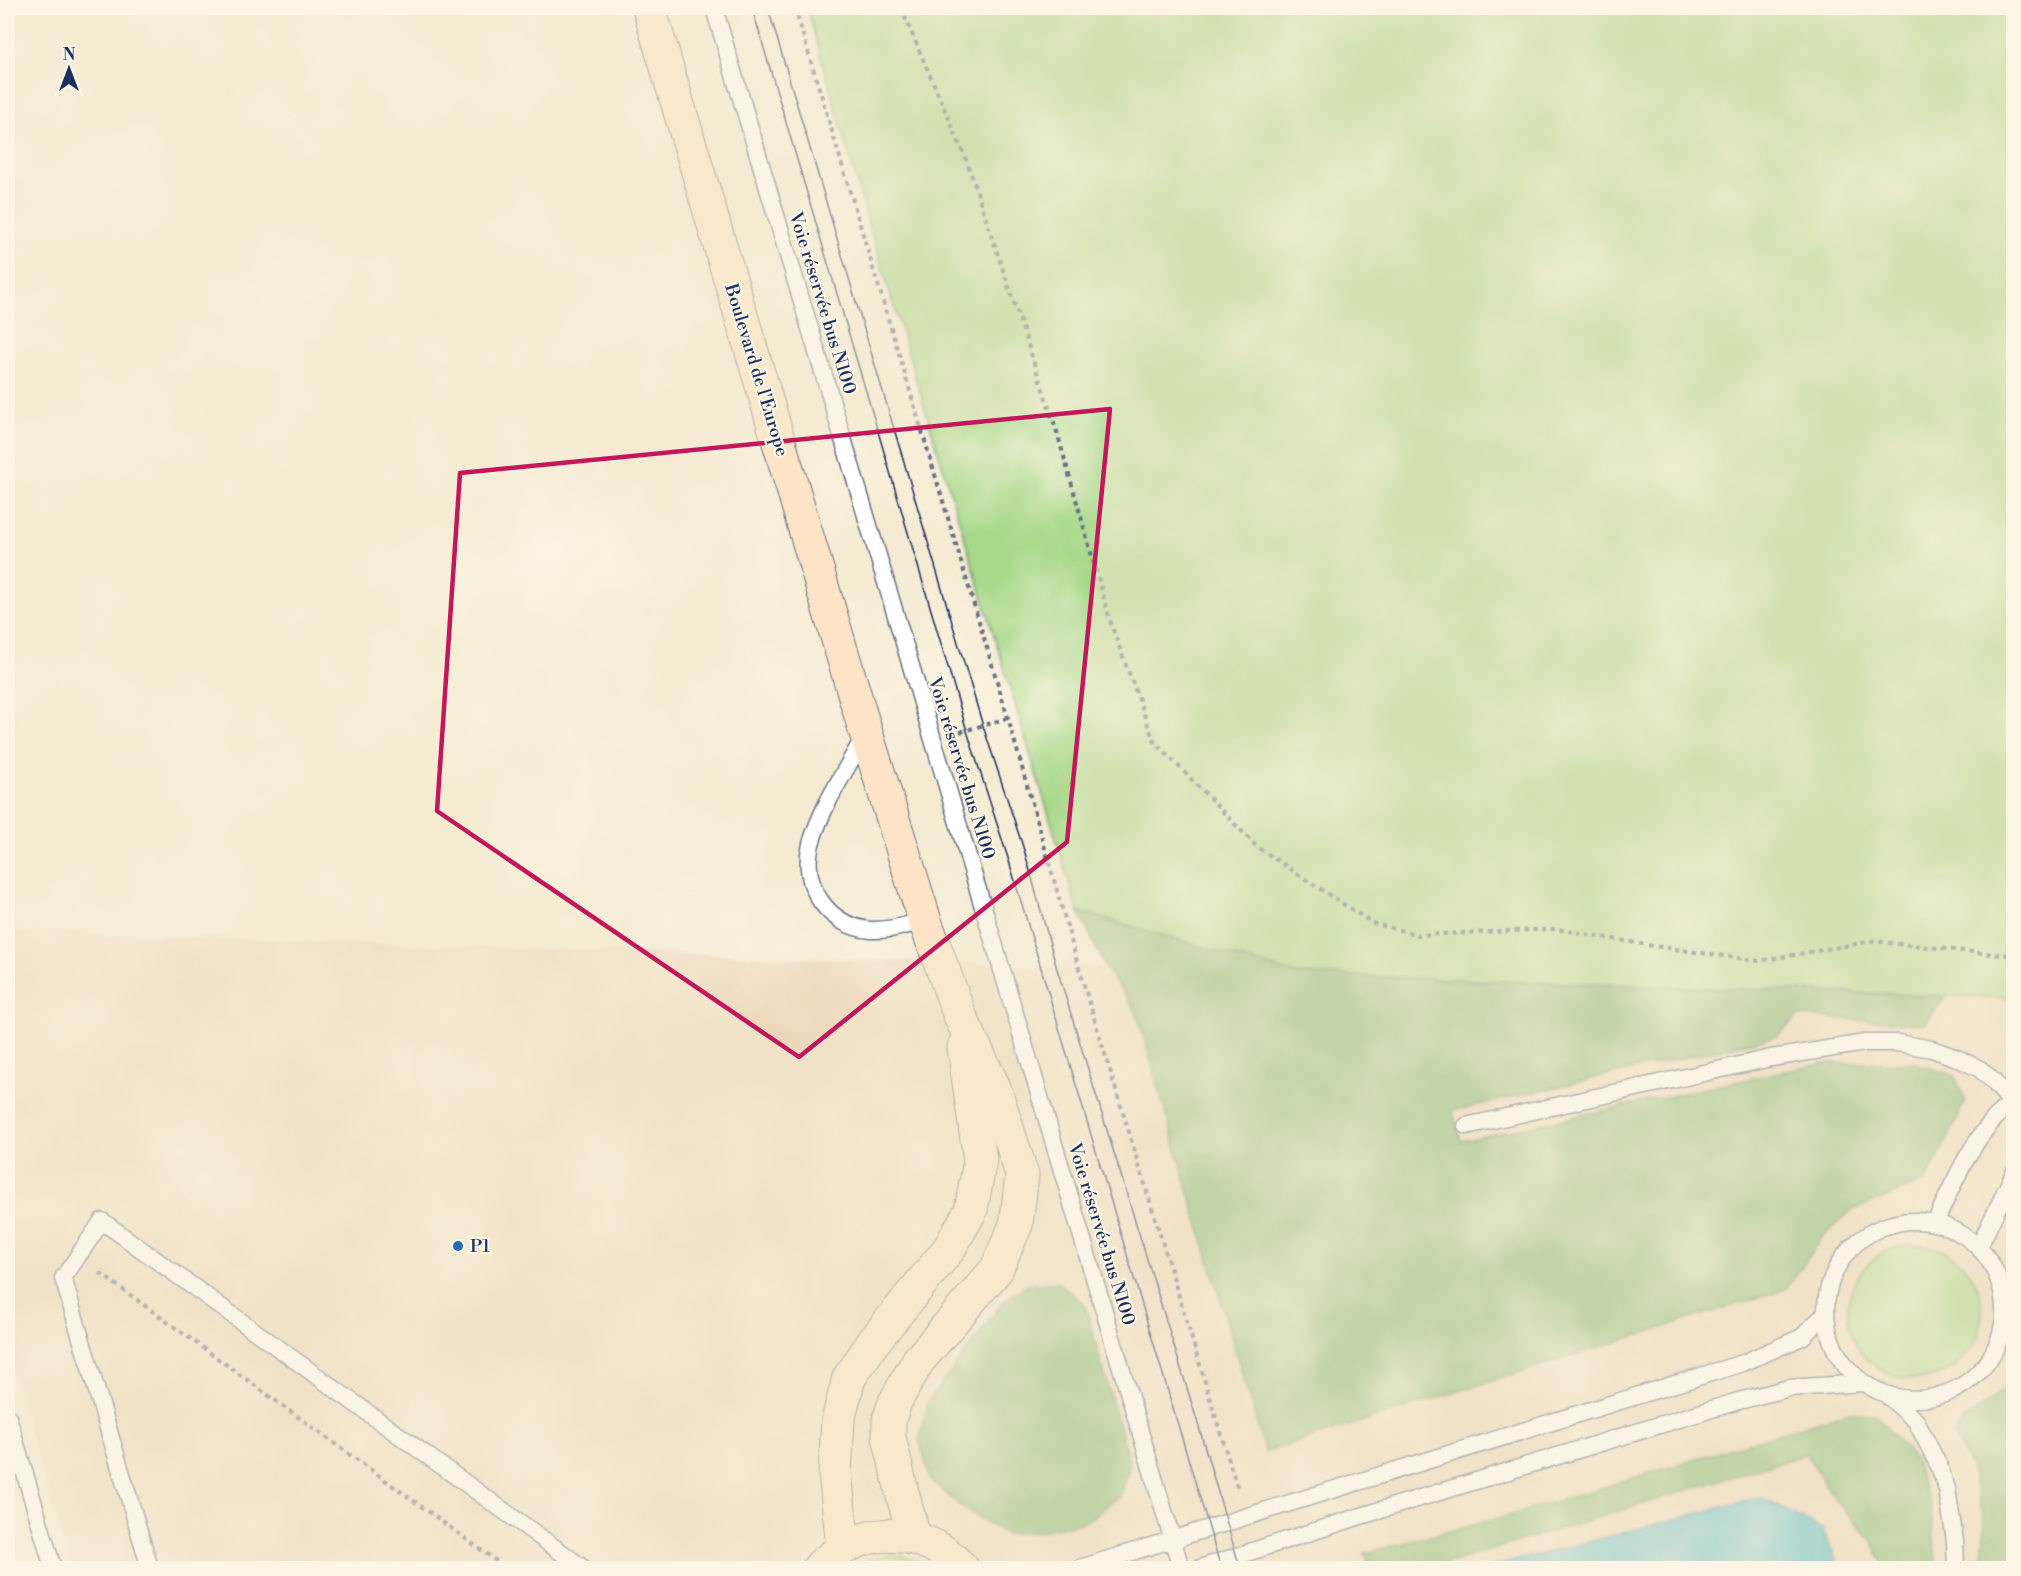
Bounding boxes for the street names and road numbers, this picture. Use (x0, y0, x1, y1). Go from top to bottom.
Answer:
street label: Voie réservée bus N100 (784, 208, 861, 397)
street label: Boulevard de l'Europe (719, 280, 794, 459)
street label: Voie réservée bus N100 (923, 673, 1000, 862)
street label: Voie réservée bus N100 (1063, 1139, 1140, 1328)

